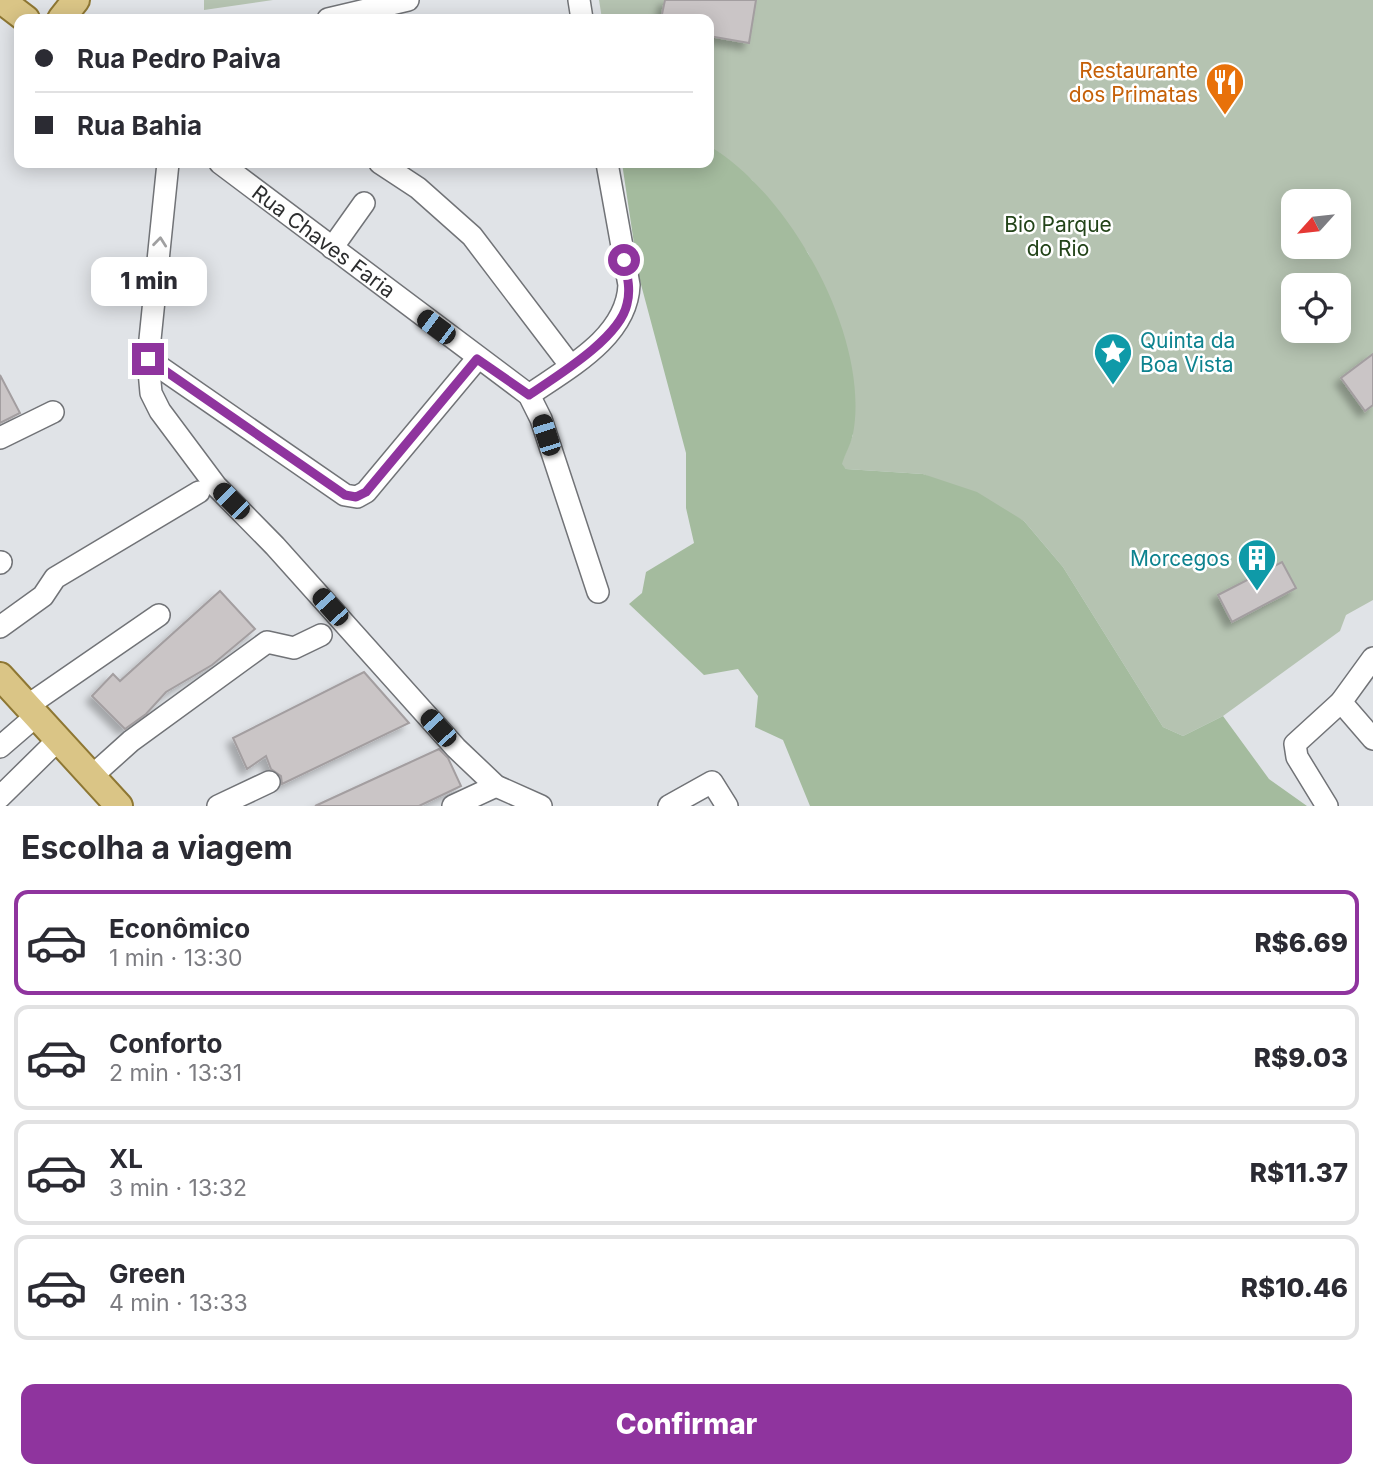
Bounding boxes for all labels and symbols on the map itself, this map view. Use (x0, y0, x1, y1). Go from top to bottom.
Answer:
place label: Restaurante dos Primatas (1069, 58, 1198, 107)
restaurant icon: Restaurante dos Primatas (1204, 61, 1246, 116)
street label: Rua Chaves Faria (248, 179, 400, 303)
north arrow (1281, 189, 1351, 259)
park label: Bio Parque do Rio (1004, 212, 1112, 261)
one-way arrow (152, 236, 167, 247)
route start (608, 244, 640, 276)
callout: 1 min (90, 258, 206, 306)
car (413, 306, 460, 348)
place label: Quinta da Boa Vista (1140, 328, 1235, 377)
place icon: Quinta da Boa Vista (1092, 331, 1134, 386)
route end (132, 343, 164, 375)
car (530, 412, 563, 458)
car (209, 479, 254, 523)
building icon: Morcegos (1236, 537, 1278, 592)
place label: Morcegos (1130, 546, 1230, 571)
car (309, 584, 352, 630)
car (417, 705, 460, 751)

